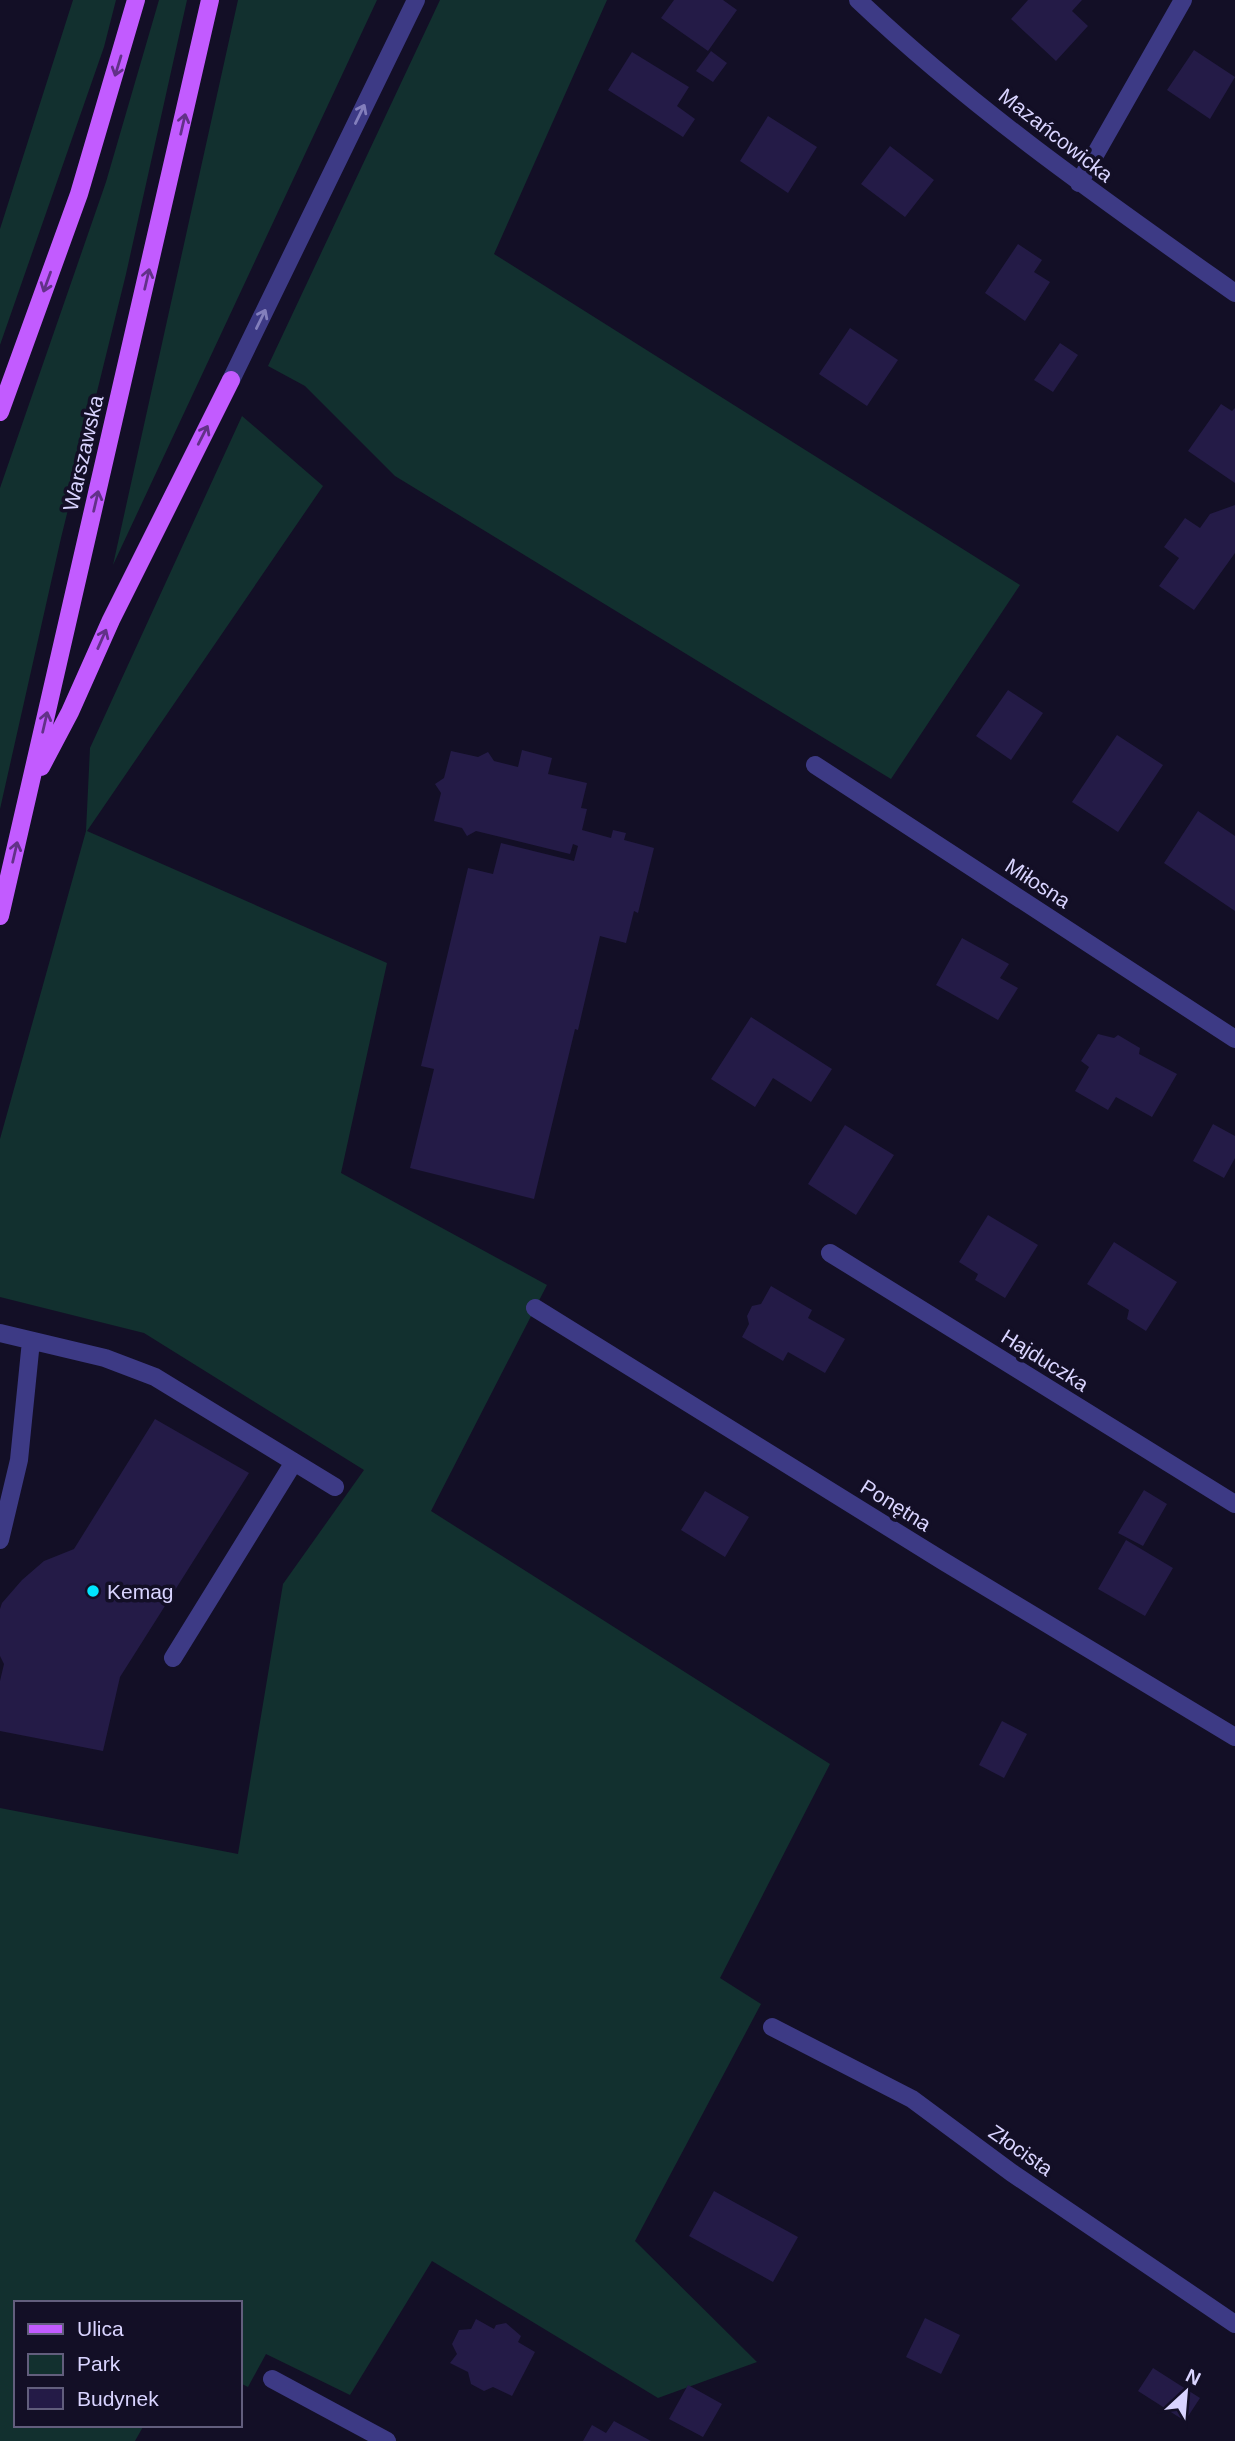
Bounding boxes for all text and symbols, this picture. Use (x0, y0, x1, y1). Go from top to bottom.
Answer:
one-way arrow (110, 54, 123, 76)
street label: Mazańcowicka (995, 84, 1118, 187)
one-way arrow (354, 104, 368, 125)
one-way arrow (176, 113, 190, 136)
one-way arrow (141, 268, 154, 291)
one-way arrow (40, 270, 52, 292)
one-way arrow (254, 309, 268, 330)
street label: Warszawska (58, 393, 108, 513)
one-way arrow (197, 425, 211, 446)
one-way arrow (90, 490, 103, 512)
one-way arrow (96, 629, 109, 651)
one-way arrow (39, 711, 52, 734)
one-way arrow (9, 841, 22, 864)
street label: Miłosna (1001, 854, 1075, 913)
street label: Hajduczka (997, 1324, 1093, 1396)
street label: Ponętna (857, 1475, 936, 1536)
place label: Kemag (107, 1580, 174, 1603)
marker: Kemag (85, 1583, 101, 1599)
street label: Złocista (985, 2120, 1057, 2180)
legend (14, 2301, 242, 2427)
text: Ulica (77, 2317, 124, 2340)
text: Park (77, 2352, 121, 2375)
north arrow (1151, 2357, 1221, 2427)
text: N (1182, 2365, 1204, 2390)
text: Budynek (77, 2387, 159, 2410)

